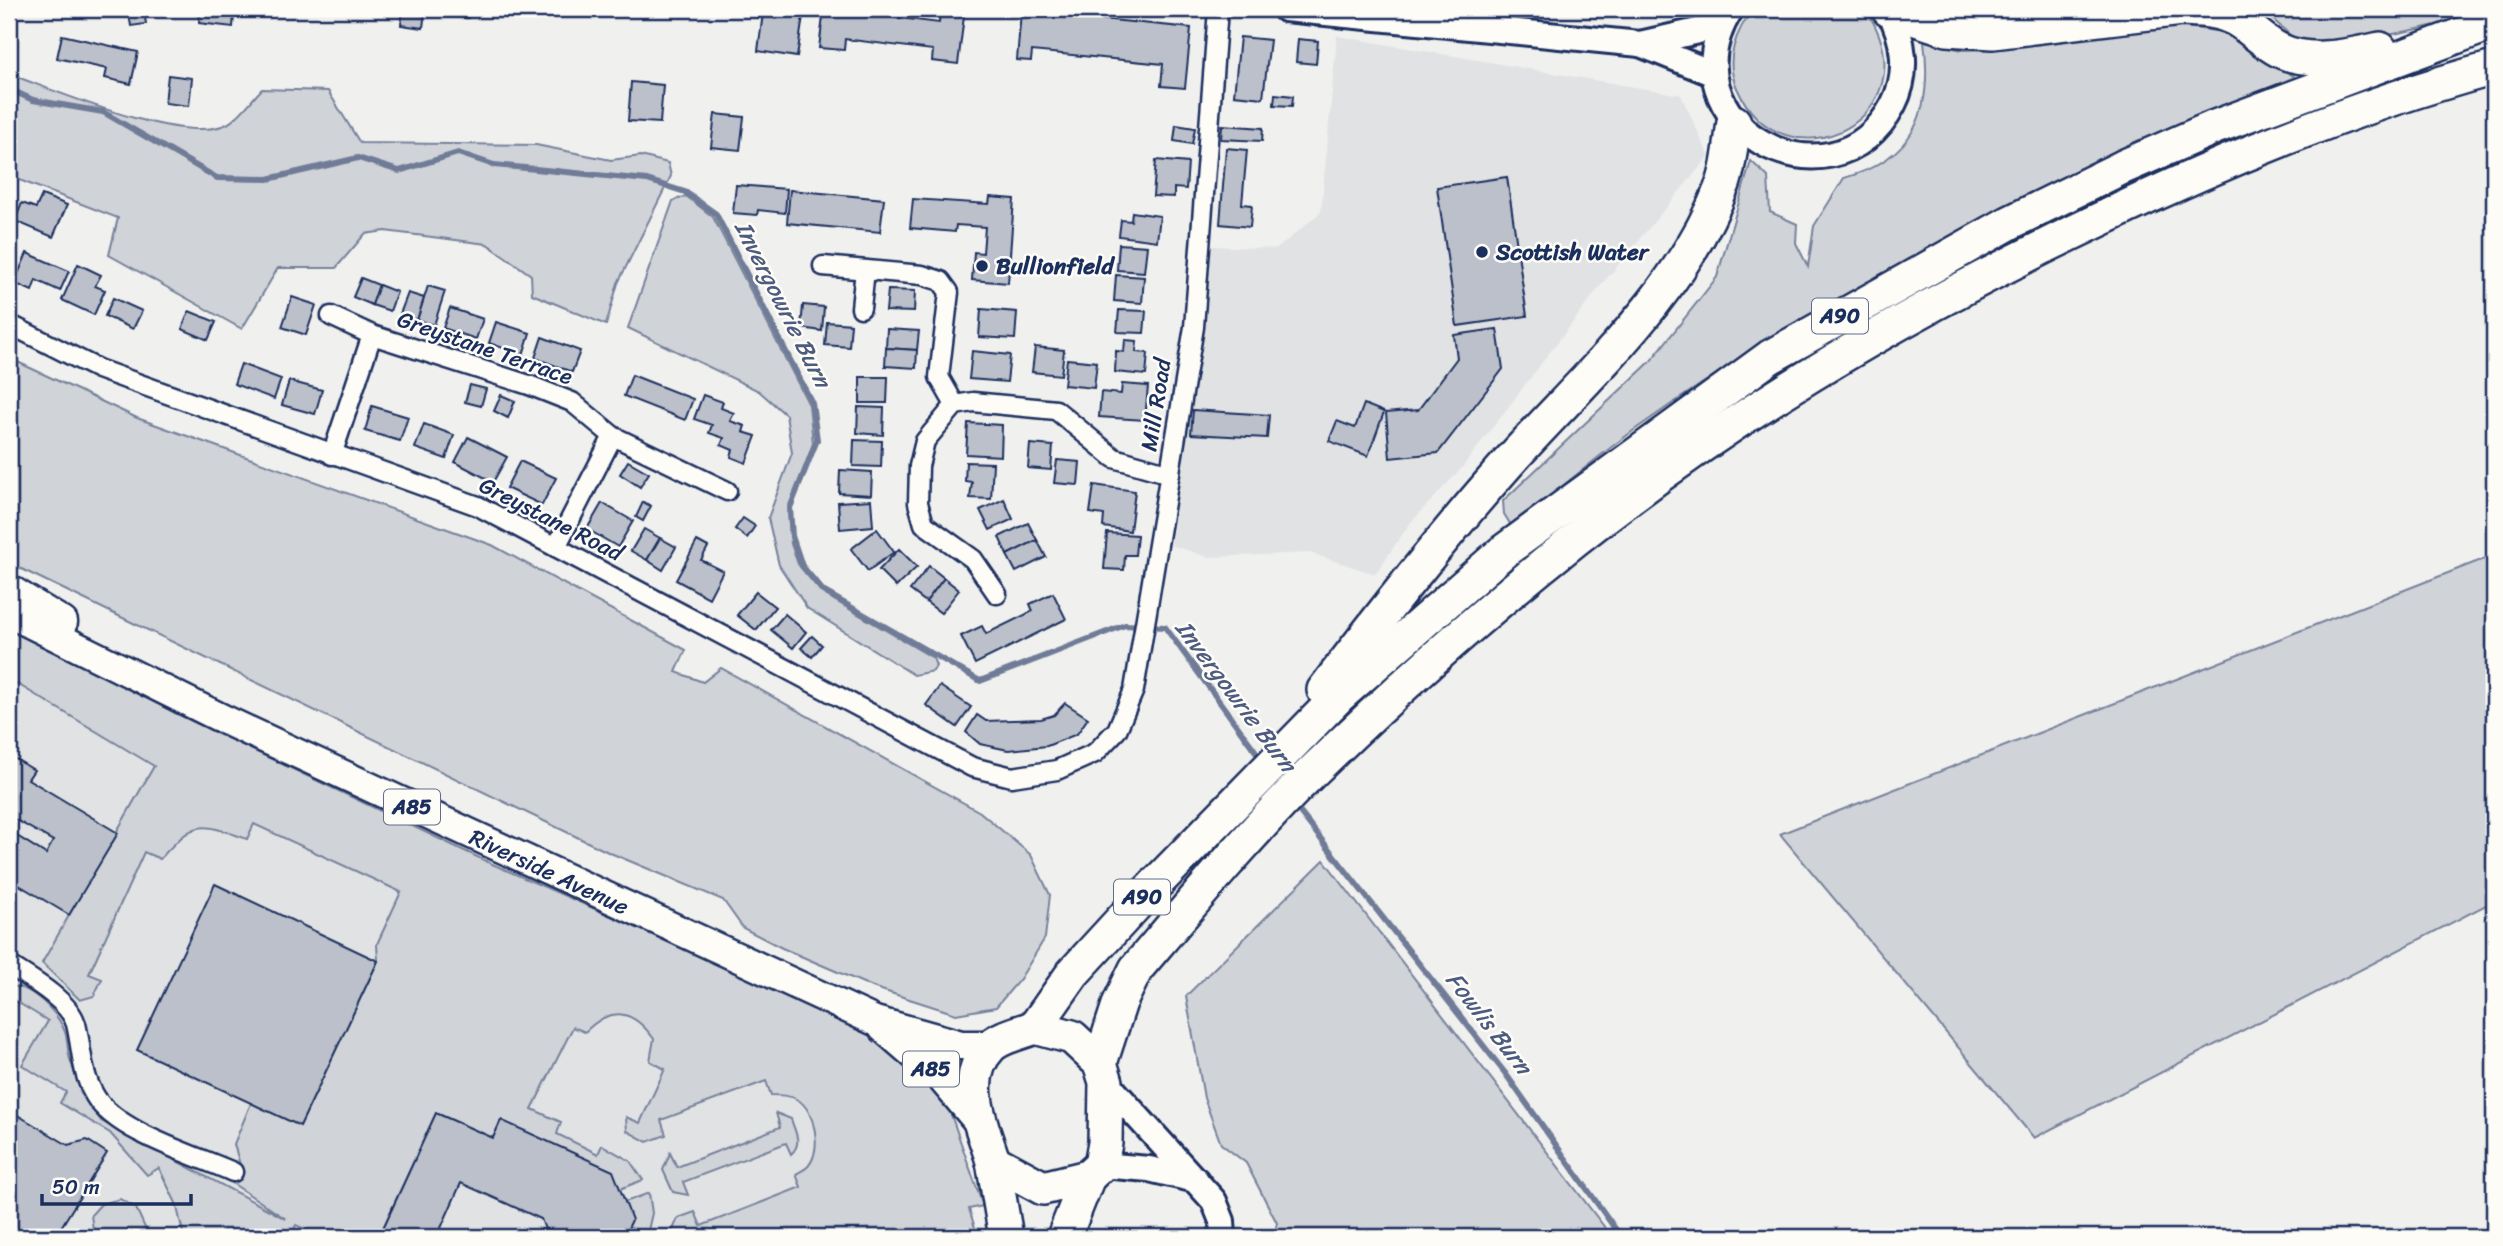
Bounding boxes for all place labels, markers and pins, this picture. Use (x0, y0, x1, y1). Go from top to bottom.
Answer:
place label: Scottish Water (1495, 232, 1651, 273)
marker: Scottish Water (1474, 244, 1490, 260)
place label: Bullionfield (996, 246, 1116, 287)
marker: Bullionfield (974, 258, 990, 274)

